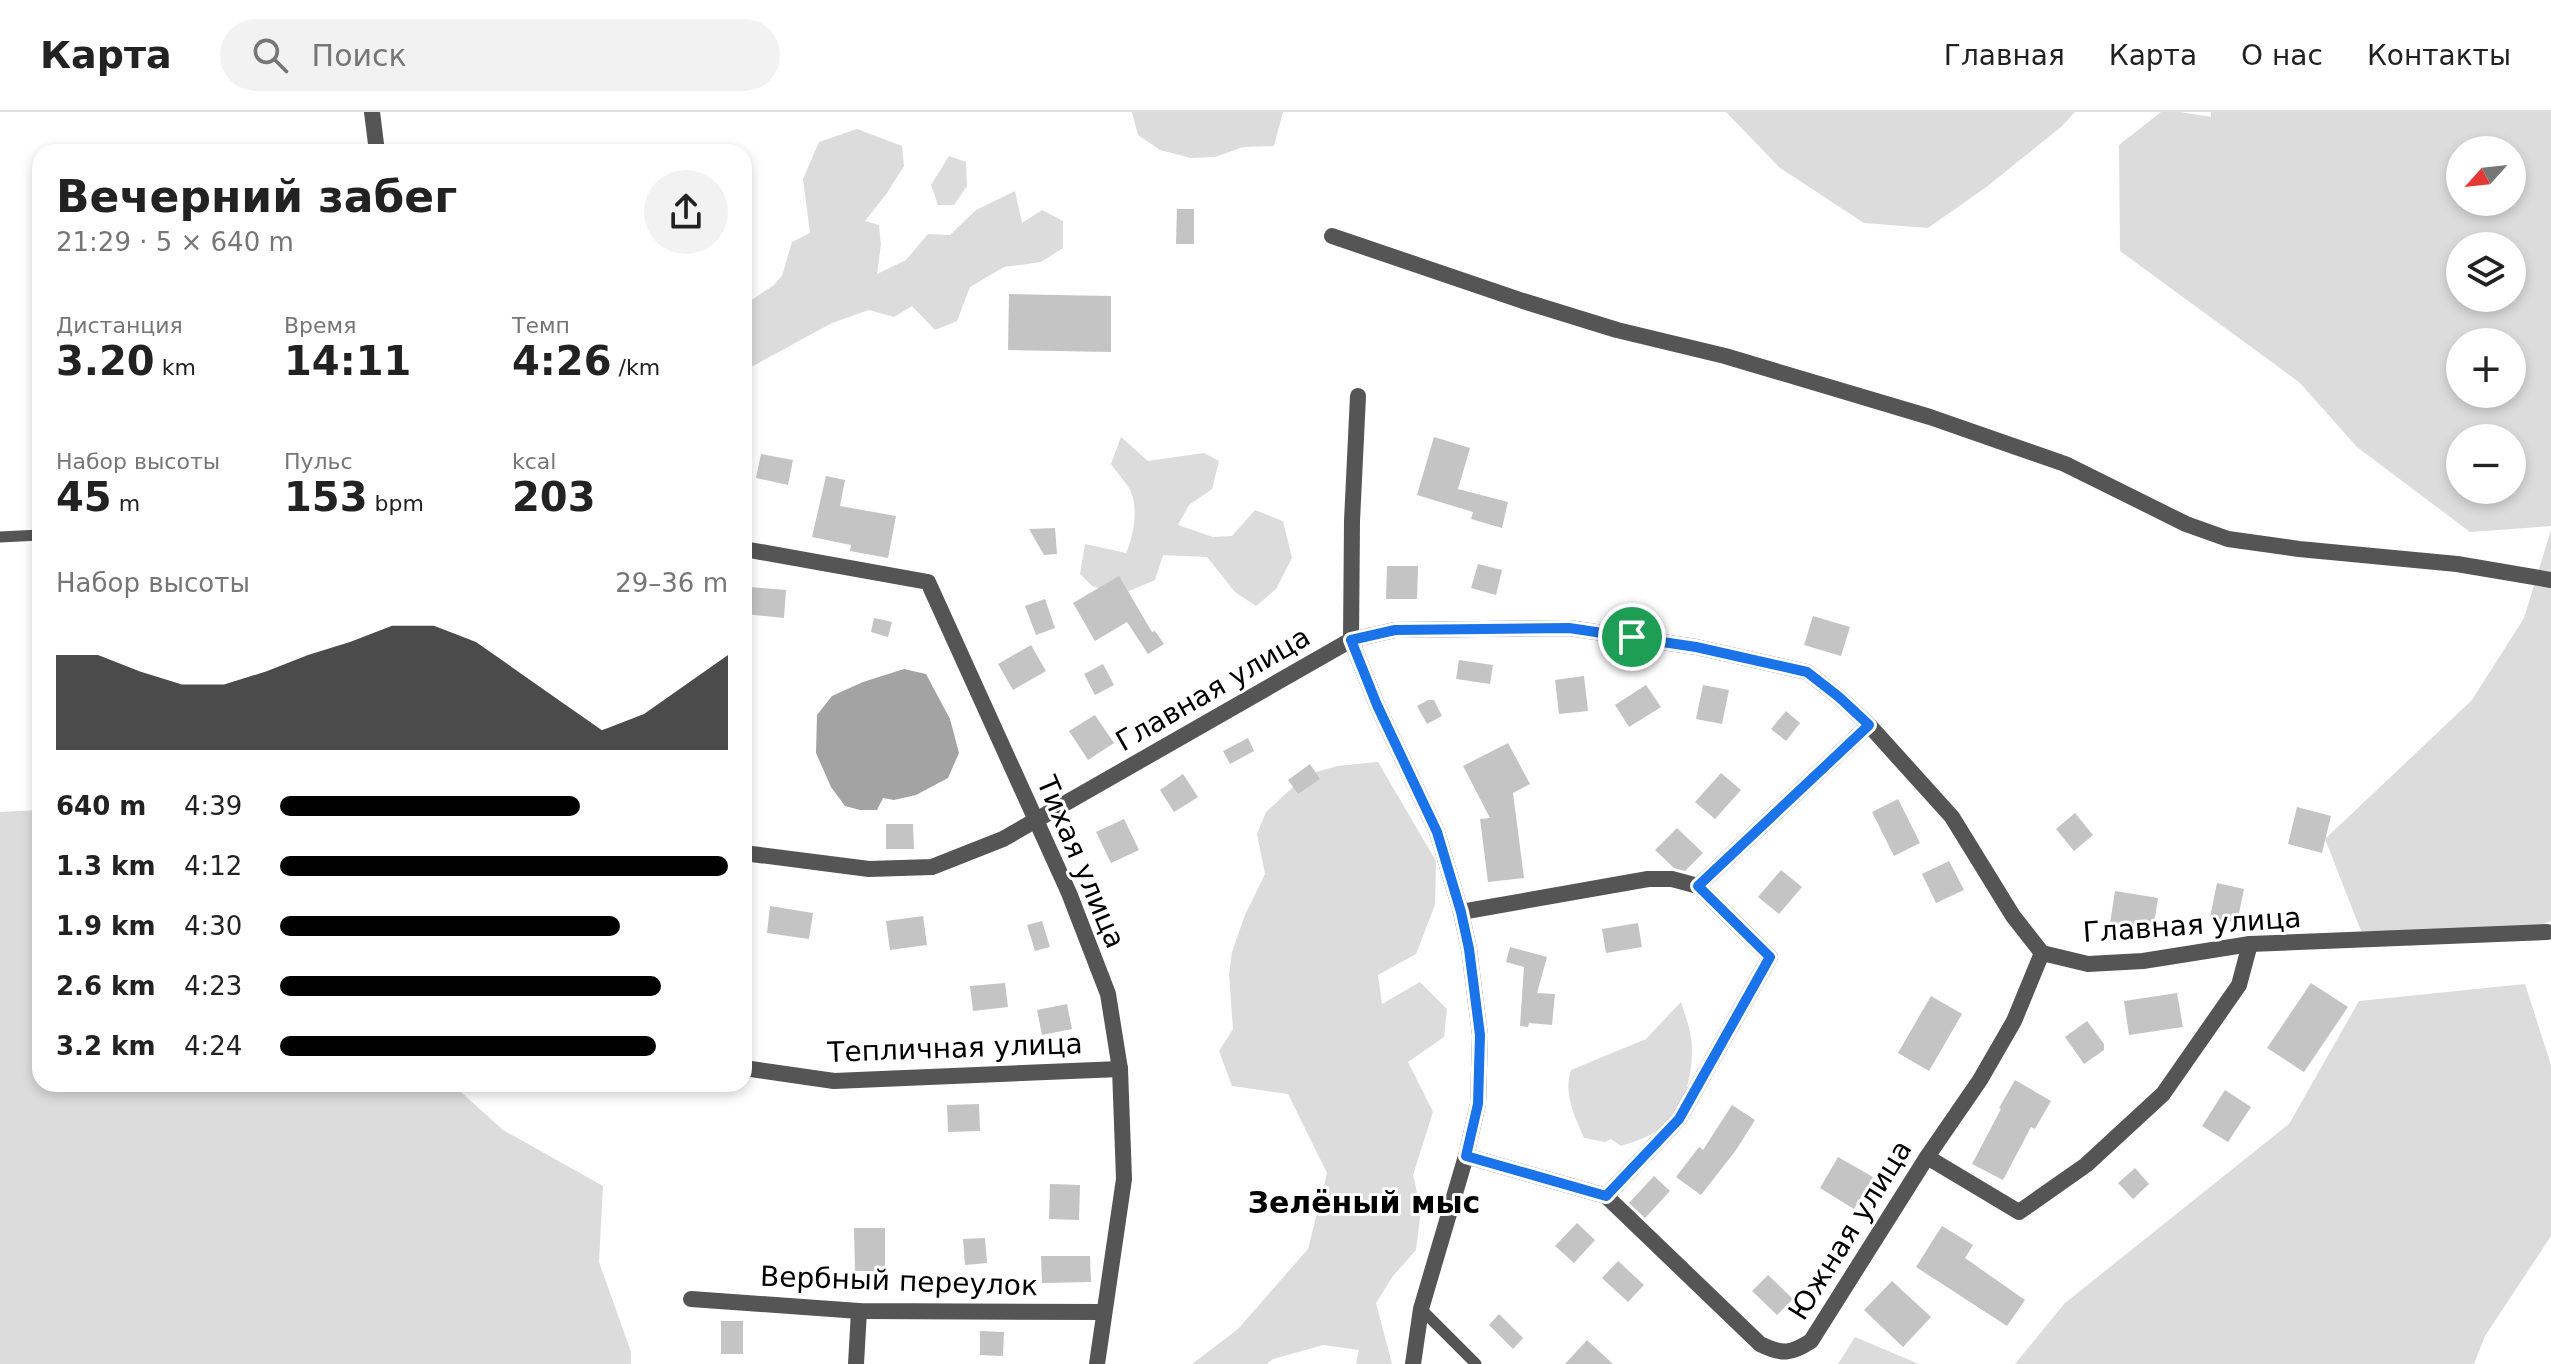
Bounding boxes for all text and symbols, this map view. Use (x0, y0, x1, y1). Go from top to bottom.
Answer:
search box (220, 19, 780, 91)
text: Карта (40, 33, 172, 77)
icon: search (248, 33, 292, 77)
text: Поиск (312, 38, 407, 73)
text: Главная (1944, 39, 2065, 72)
text: Карта (2109, 39, 2197, 72)
text: О нас (2241, 39, 2323, 72)
text: Контакты (2367, 39, 2511, 72)
north arrow (2446, 136, 2526, 216)
map controls (2446, 136, 2526, 504)
button: share (644, 170, 728, 254)
text: Вечерний забег (56, 171, 457, 222)
text: 21:29 · 5 × 640 m (56, 227, 294, 257)
button: layers (2446, 232, 2526, 312)
text: Дистанция (56, 313, 183, 338)
text: Время (284, 313, 356, 338)
text: Темп (512, 313, 570, 338)
button: + (2446, 328, 2526, 408)
text: 3.20 (56, 338, 155, 384)
text: 14:11 (284, 338, 411, 384)
text: 4:26 (512, 338, 612, 384)
text: km (155, 355, 196, 380)
text: /km (612, 355, 660, 380)
button: − (2446, 424, 2526, 504)
text: Набор высоты (56, 449, 220, 474)
text: Пульс (284, 449, 353, 474)
text: kcal (512, 449, 556, 474)
text: 45 (56, 474, 112, 520)
text: 153 (284, 474, 368, 520)
text: 203 (512, 474, 596, 520)
text: m (112, 491, 140, 516)
text: bpm (368, 491, 424, 516)
text: Набор высоты (56, 568, 250, 598)
text: 29–36 m (615, 568, 728, 598)
pin (1598, 603, 1666, 671)
icon: arrive (1610, 615, 1654, 659)
street label: Главная улица (1110, 620, 1316, 758)
street label: Тихая улица (1030, 770, 1132, 953)
text: 640 m (56, 791, 146, 821)
text: 4:39 (184, 791, 242, 821)
text: 1.3 km (56, 851, 156, 881)
text: 4:12 (184, 851, 242, 881)
street label: Главная улица (2082, 901, 2302, 949)
text: 1.9 km (56, 911, 156, 941)
text: 4:30 (184, 911, 242, 941)
text: 2.6 km (56, 971, 156, 1001)
text: 4:23 (184, 971, 242, 1001)
street label: Тепличная улица (826, 1027, 1083, 1069)
text: 3.2 km (56, 1031, 156, 1061)
text: 4:24 (184, 1031, 242, 1061)
street label: Южная улица (1782, 1134, 1918, 1326)
district label: Зелёный мыс (1248, 1185, 1480, 1220)
street label: Вербный переулок (759, 1260, 1039, 1302)

